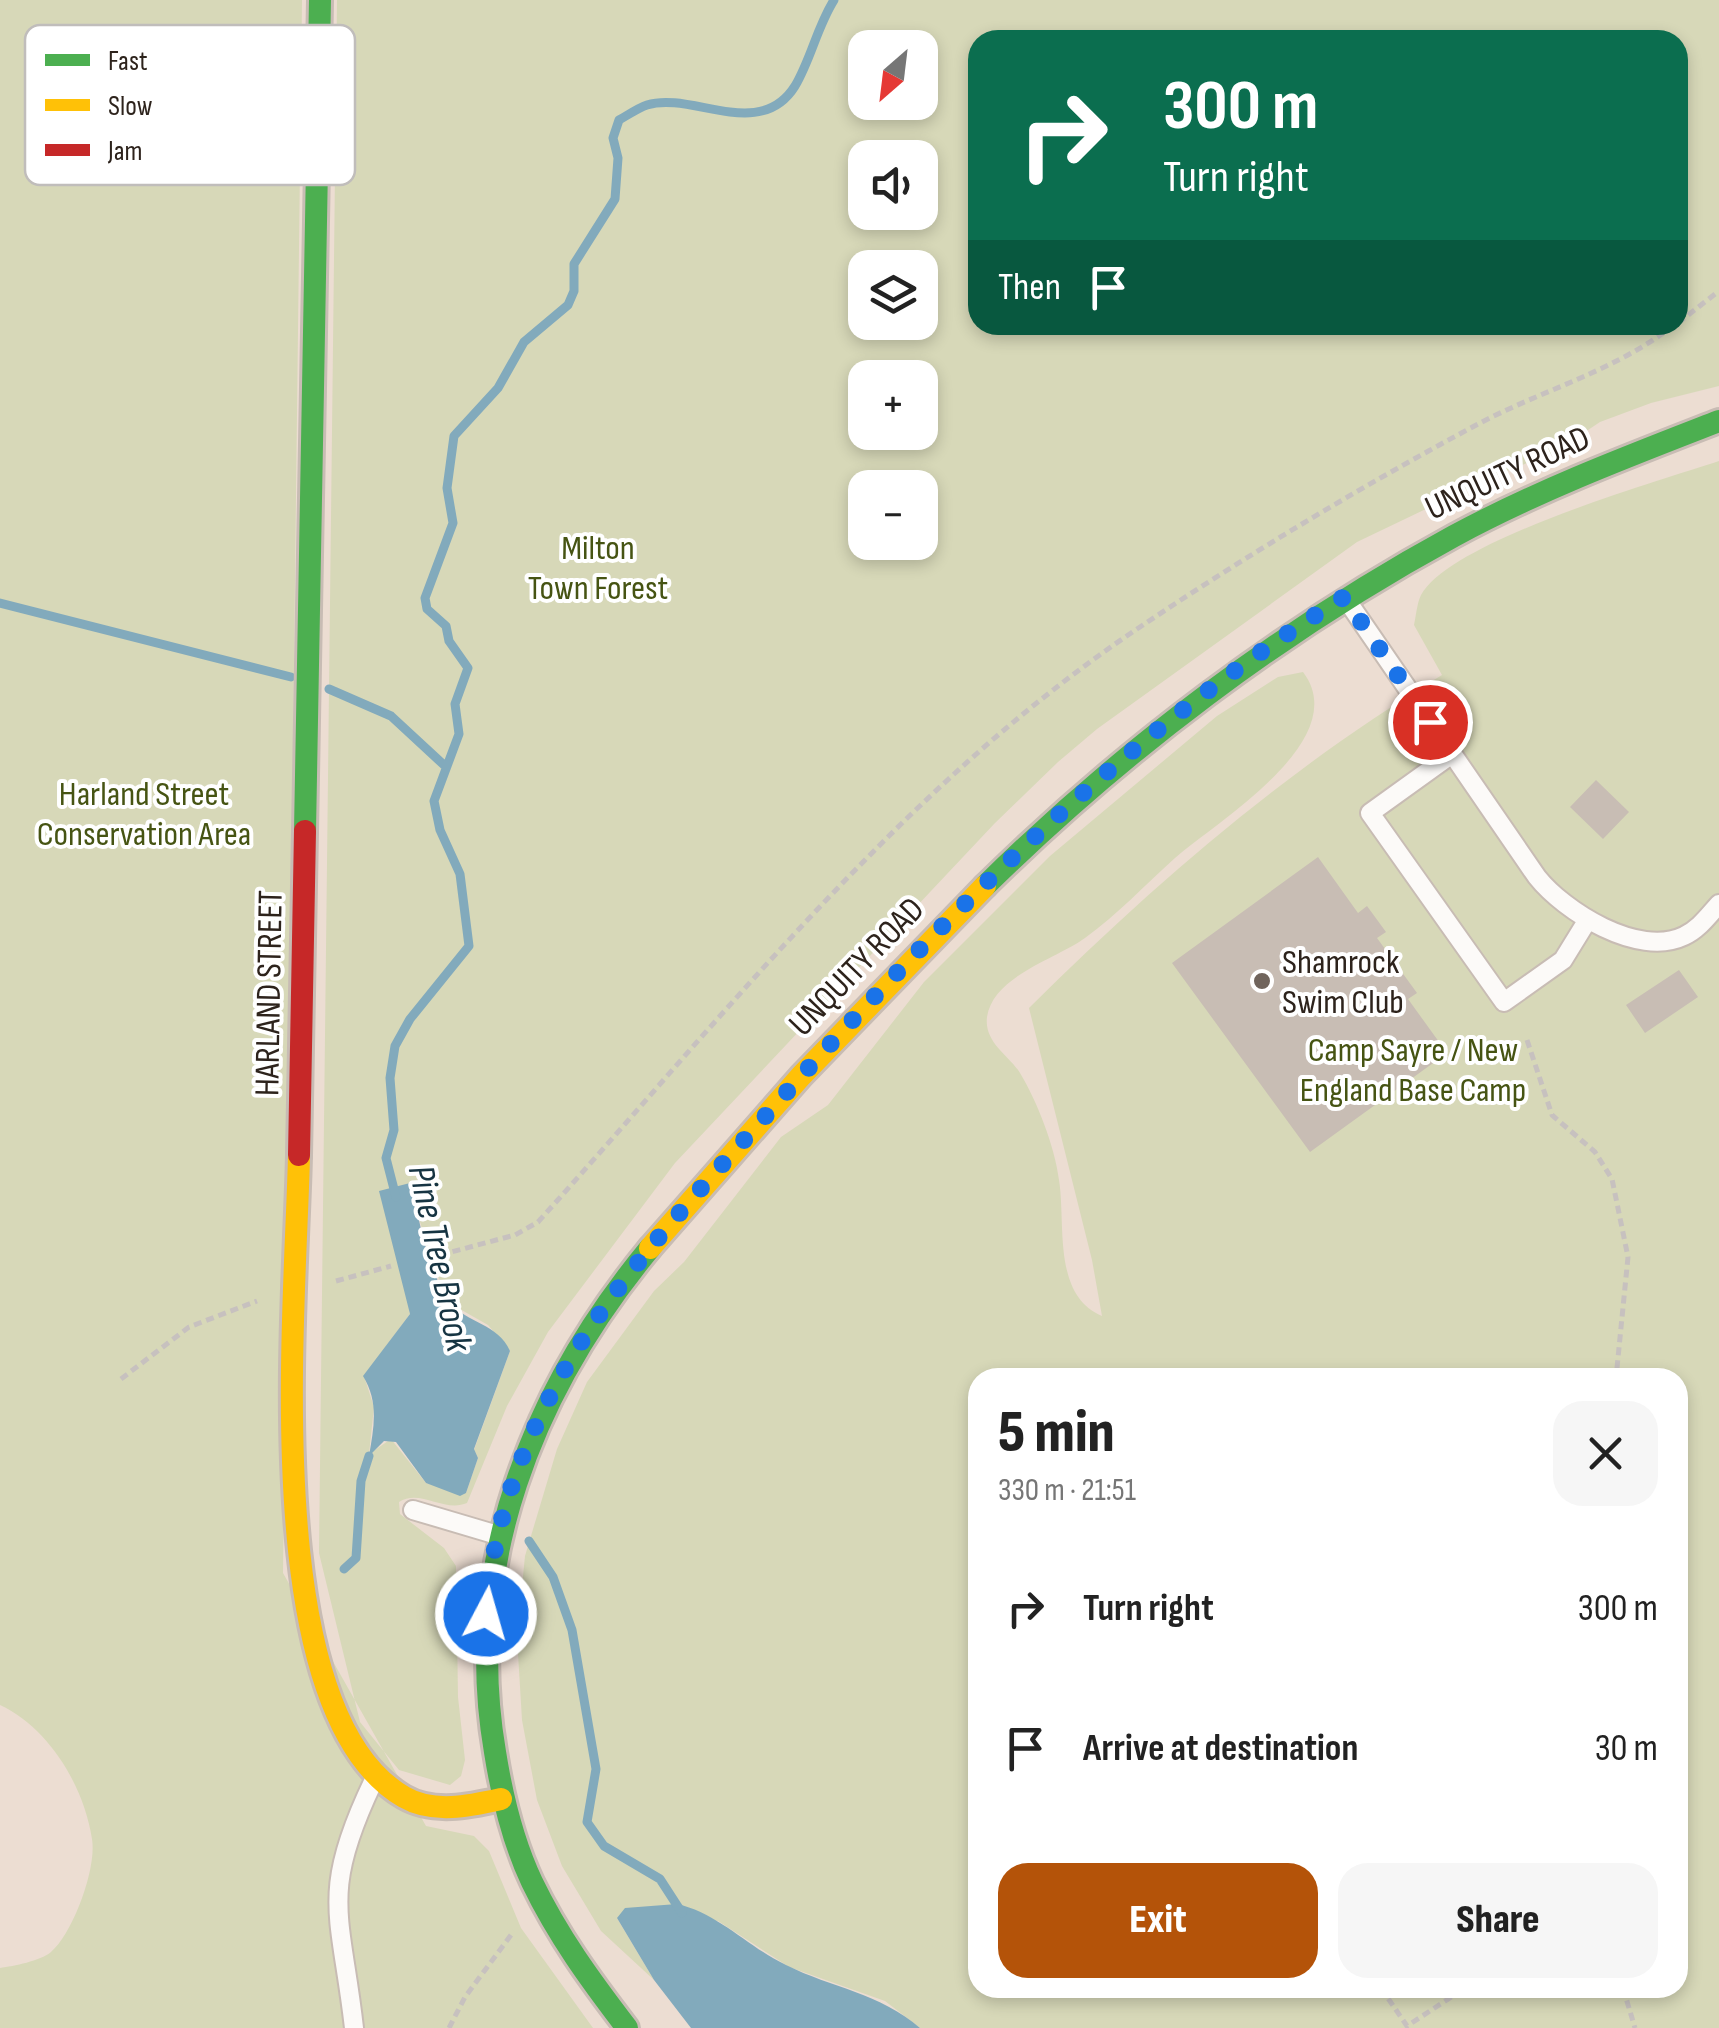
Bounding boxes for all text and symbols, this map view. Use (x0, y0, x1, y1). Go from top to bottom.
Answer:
legend (25, 25, 355, 185)
north arrow (848, 30, 938, 120)
map controls (848, 30, 938, 560)
text: Fast (108, 45, 147, 78)
text: 300 m (1163, 65, 1318, 149)
icon: right (998, 70, 1128, 200)
text: Slow (108, 90, 153, 123)
text: Jam (107, 135, 143, 168)
button: sound (848, 140, 938, 230)
text: Turn right (1163, 150, 1309, 205)
button: layers (848, 250, 938, 340)
icon: arrive (1081, 260, 1136, 315)
text: Then (998, 265, 1061, 310)
button: + (848, 360, 938, 450)
street label: UNQUITY ROAD (1419, 417, 1597, 530)
button: − (848, 470, 938, 560)
park label: Milton Town Forest (528, 527, 668, 610)
pin (1388, 680, 1473, 765)
icon: arrive (1403, 695, 1458, 750)
park label: Harland Street Conservation Area (37, 773, 251, 856)
street label: UNQUITY ROAD (780, 889, 934, 1045)
street label: HARLAND STREET (246, 890, 293, 1096)
place label: Shamrock Swim Club (1282, 941, 1404, 1024)
marker: Shamrock Swim Club (1251, 970, 1273, 992)
park label: Camp Sayre / New England Base Camp (1300, 1029, 1526, 1112)
water label: Pine Tree Brook (398, 1161, 482, 1357)
text: 5 min (998, 1397, 1115, 1469)
button: close (1553, 1401, 1658, 1506)
text: 330 m · 21:51 (998, 1471, 1136, 1510)
position arrow (434, 1562, 538, 1666)
icon: right (998, 1581, 1053, 1636)
text: Turn right (1083, 1586, 1214, 1631)
text: 300 m (1578, 1586, 1658, 1631)
icon: arrive (998, 1721, 1053, 1776)
text: Arrive at destination (1083, 1726, 1358, 1771)
text: 30 m (1595, 1726, 1658, 1771)
button: Exit (998, 1863, 1318, 1978)
button: Share (1338, 1863, 1658, 1978)

